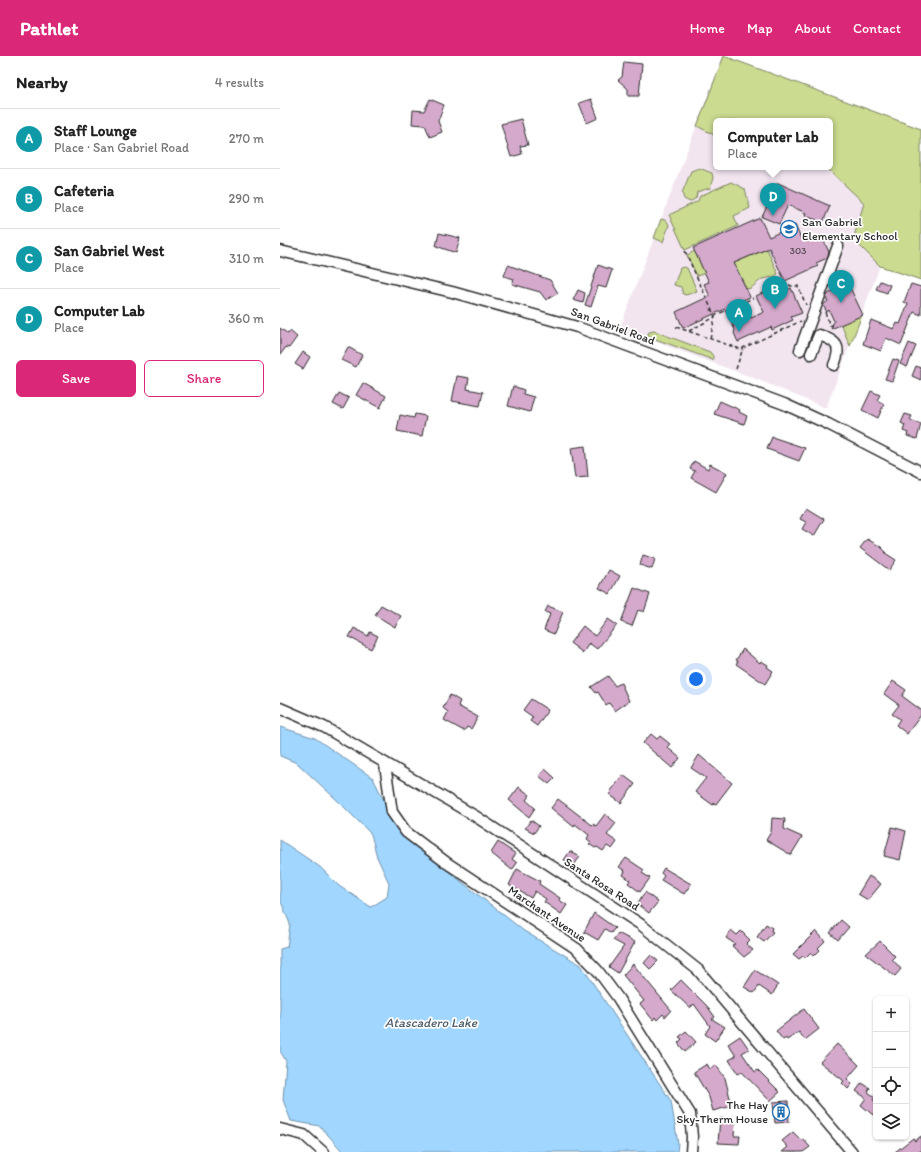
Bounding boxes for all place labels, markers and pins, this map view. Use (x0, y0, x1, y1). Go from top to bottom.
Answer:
pin: D (760, 183, 786, 216)
place label: San Gabriel Elementary School (802, 215, 898, 243)
school or university icon: San Gabriel Elementary School (779, 219, 799, 239)
pin: C (828, 270, 854, 303)
pin: B (762, 276, 788, 309)
pin: A (726, 299, 752, 332)
place label: The Hay Sky-Therm House (676, 1098, 768, 1126)
building icon: The Hay Sky-Therm House (771, 1102, 791, 1122)

